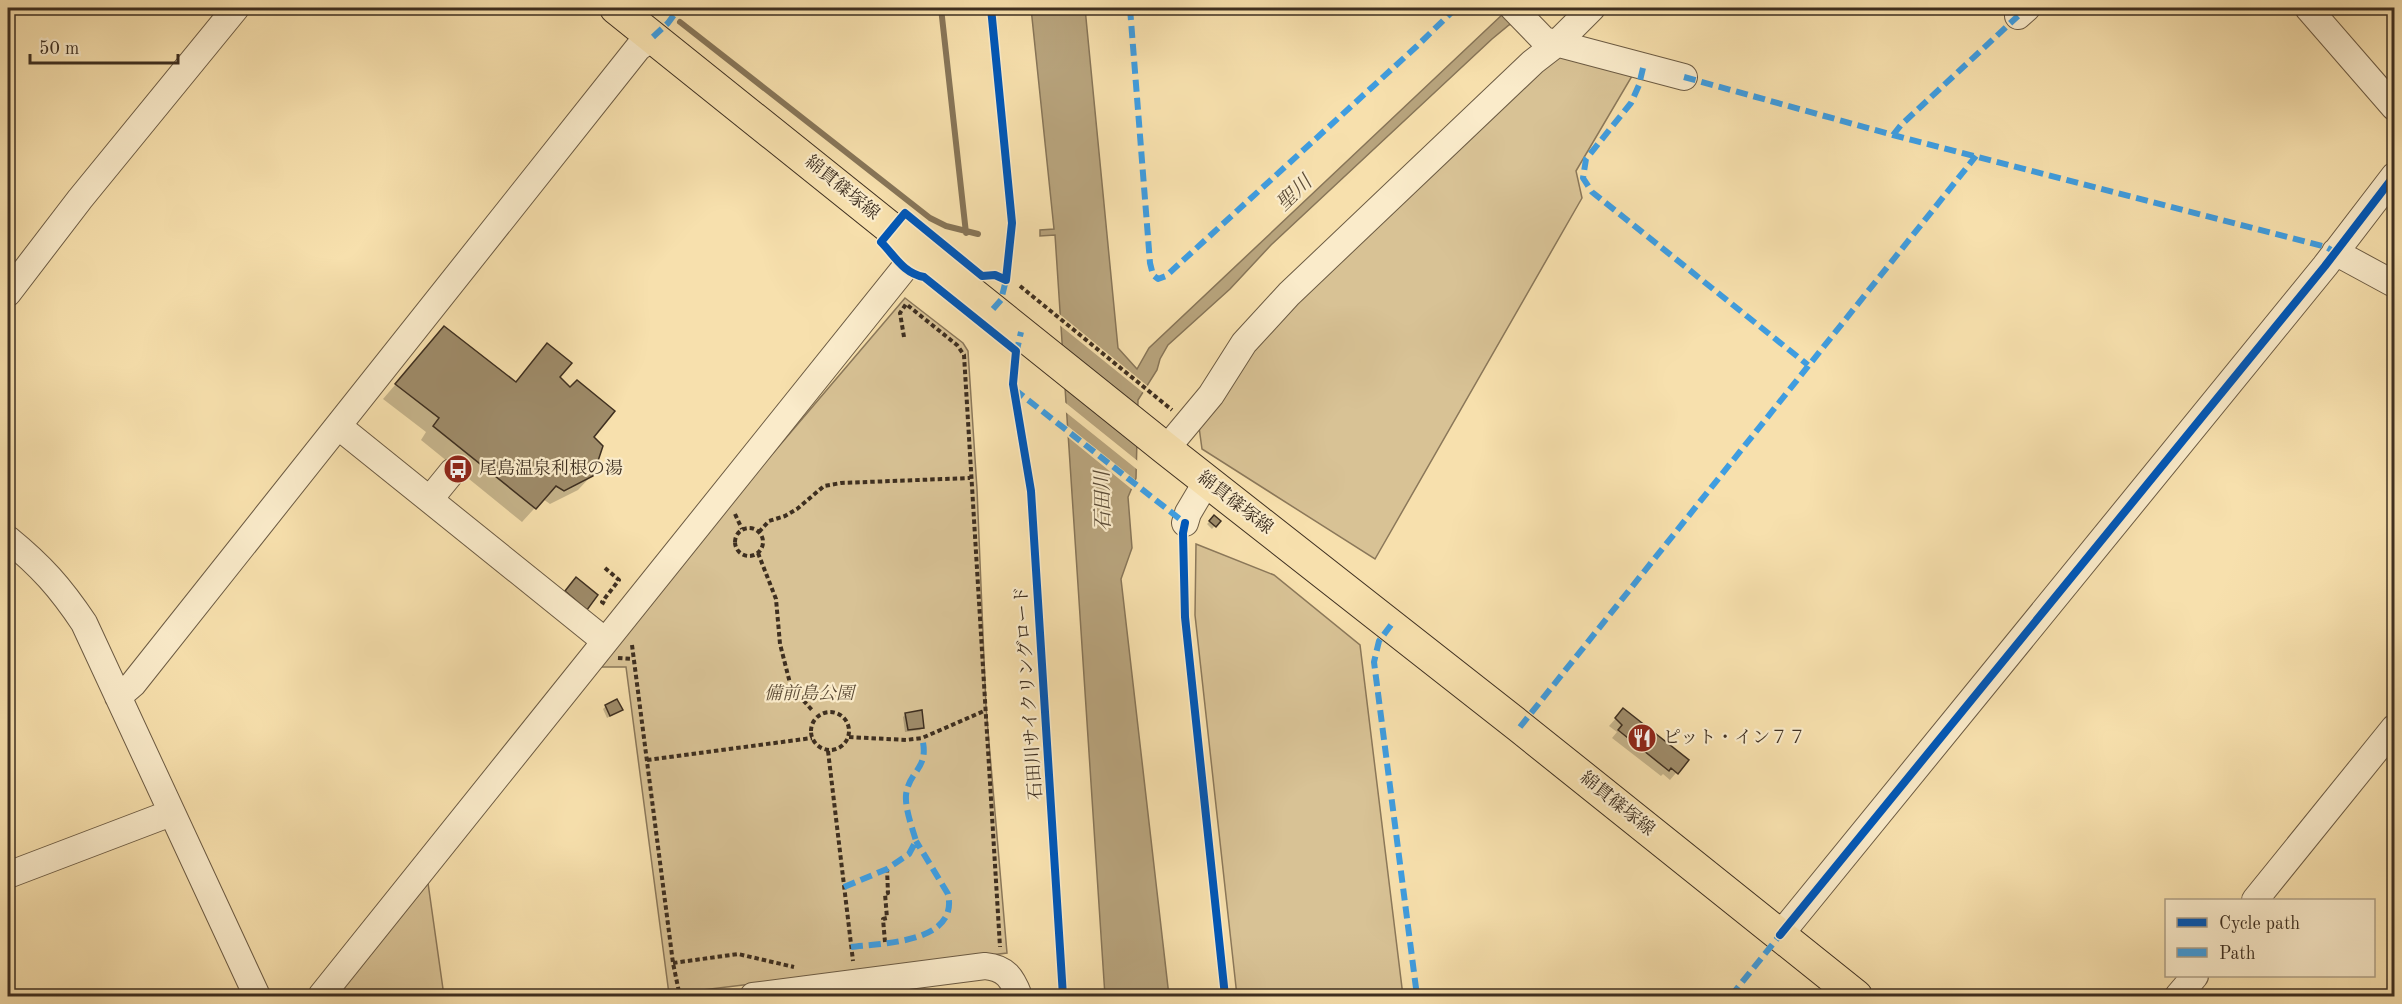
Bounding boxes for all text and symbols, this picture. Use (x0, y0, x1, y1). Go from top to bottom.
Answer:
scale bar (30, 27, 178, 65)
text: 50 m (39, 40, 79, 58)
street label: 綿貫篠塚線 (801, 151, 884, 223)
water label: 聖川 (1272, 170, 1318, 215)
bus stop icon: 尾島温泉利根の湯 (442, 453, 474, 485)
place label: 尾島温泉利根の湯 (479, 458, 623, 478)
street label: 綿貫篠塚線 (1194, 467, 1277, 538)
water label: 石田川 (1091, 469, 1115, 531)
street label: 石田川サイクリングロード (1012, 586, 1045, 800)
park label: 備前島公園 (764, 683, 857, 703)
restaurant icon: ピット・イン７７ (1626, 722, 1658, 754)
place label: ピット・イン７７ (1663, 729, 1806, 747)
street label: 綿貫篠塚線 (1576, 767, 1659, 839)
legend (2165, 899, 2375, 977)
text: Cycle path (2219, 915, 2300, 933)
text: Path (2219, 945, 2256, 963)

